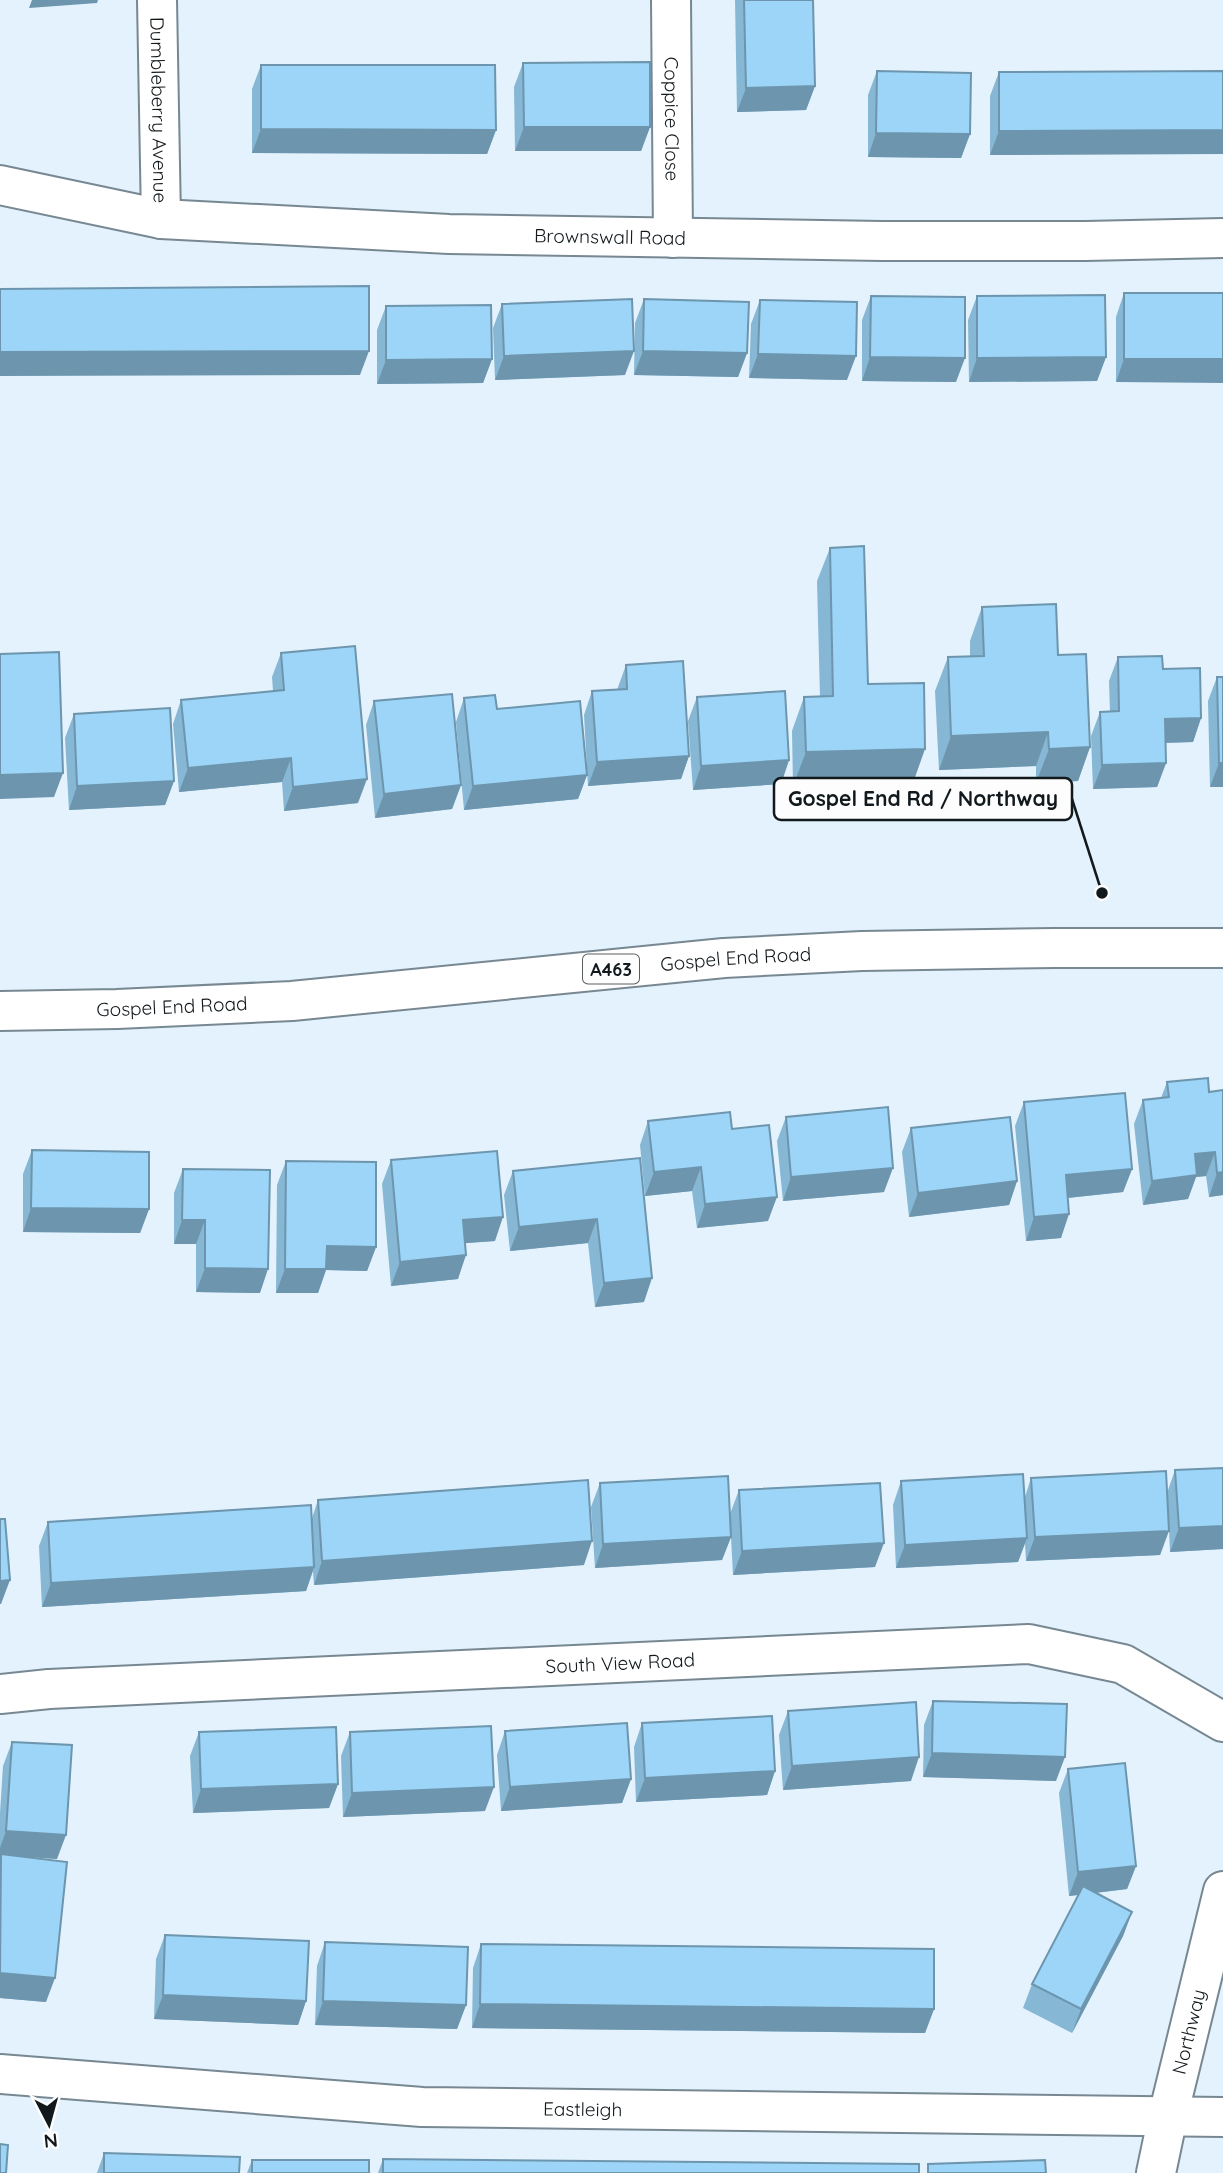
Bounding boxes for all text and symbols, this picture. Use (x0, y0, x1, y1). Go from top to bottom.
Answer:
street label: Dumbleberry Avenue (145, 17, 173, 203)
street label: Coppice Close (659, 57, 685, 181)
street label: Brownswall Road (534, 223, 686, 250)
callout: Gospel End Rd / Northway (774, 778, 1072, 820)
text: Gospel End Rd / Northway (788, 785, 1058, 811)
street label: Gospel End Road (659, 942, 812, 976)
road number: A463 (583, 954, 639, 984)
street label: Gospel End Road (96, 991, 248, 1021)
street label: South View Road (545, 1647, 695, 1678)
street label: Northway (1167, 1987, 1211, 2077)
north arrow (14, 2089, 84, 2159)
street label: Eastleigh (543, 2097, 623, 2122)
text: N (43, 2128, 59, 2154)

